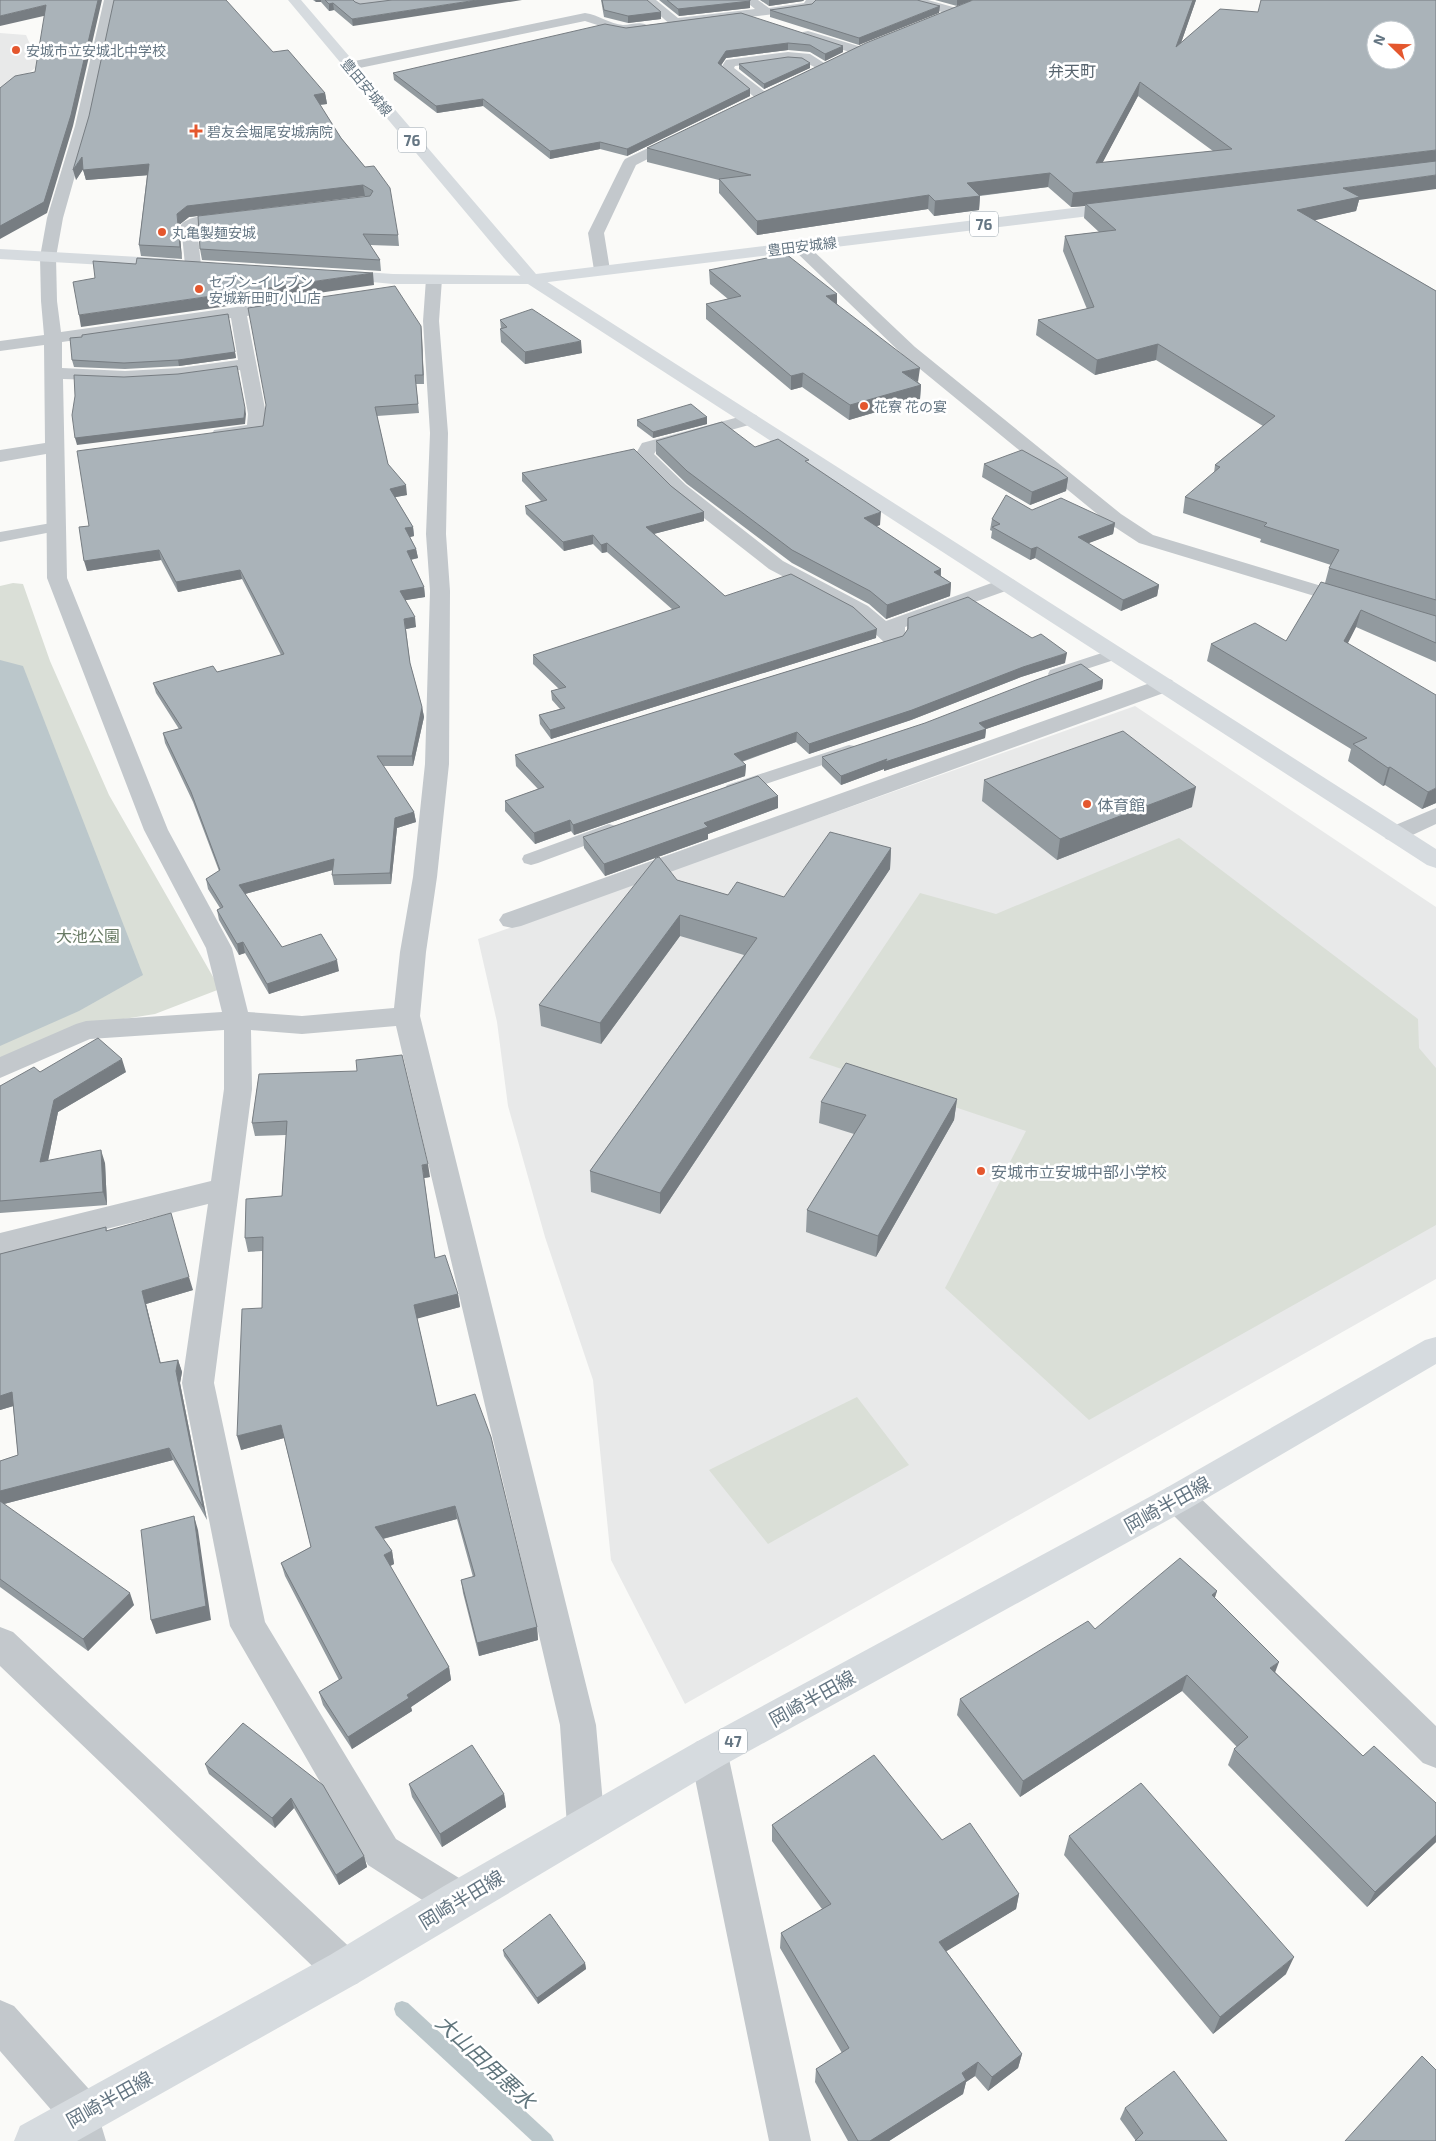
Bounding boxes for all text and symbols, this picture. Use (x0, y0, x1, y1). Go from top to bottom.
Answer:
north arrow (1366, 20, 1416, 70)
text: N (1369, 32, 1388, 48)
place label: 安城市立安城北中学校 (26, 42, 166, 59)
marker: 安城市立安城北中学校 (10, 44, 22, 56)
street label: 豊田安城線 (338, 55, 396, 119)
district label: 弁天町 (1048, 61, 1096, 80)
place label: 碧友会堀尾安城病院 (207, 123, 333, 140)
marker: 碧友会堀尾安城病院 (189, 124, 203, 138)
road number: 76 (398, 128, 426, 152)
road number: 76 (970, 212, 998, 236)
place label: 丸亀製麺安城 (172, 224, 256, 241)
marker: 丸亀製麺安城 (156, 226, 168, 238)
street label: 豊田安城線 (766, 233, 838, 259)
place label: セブン-イレブン 安城新田町小山店 (209, 273, 321, 306)
marker: セブン-イレブン 安城新田町小山店 (193, 283, 205, 295)
place label: 花寮 花の宴 (874, 398, 947, 415)
marker: 花寮 花の宴 (858, 400, 870, 412)
place label: 体育館 (1097, 795, 1145, 814)
marker: 体育館 (1081, 798, 1093, 810)
park label: 大池公園 (56, 926, 120, 945)
place label: 安城市立安城中部小学校 (991, 1162, 1167, 1181)
marker: 安城市立安城中部小学校 (975, 1165, 987, 1177)
street label: 岡崎半田線 (1120, 1471, 1214, 1537)
street label: 岡崎半田線 (765, 1665, 859, 1731)
road number: 47 (719, 1728, 747, 1754)
street label: 岡崎半田線 (414, 1865, 508, 1933)
water label: 大山田用悪水 (431, 2009, 542, 2114)
street label: 岡崎半田線 (62, 2066, 156, 2132)

